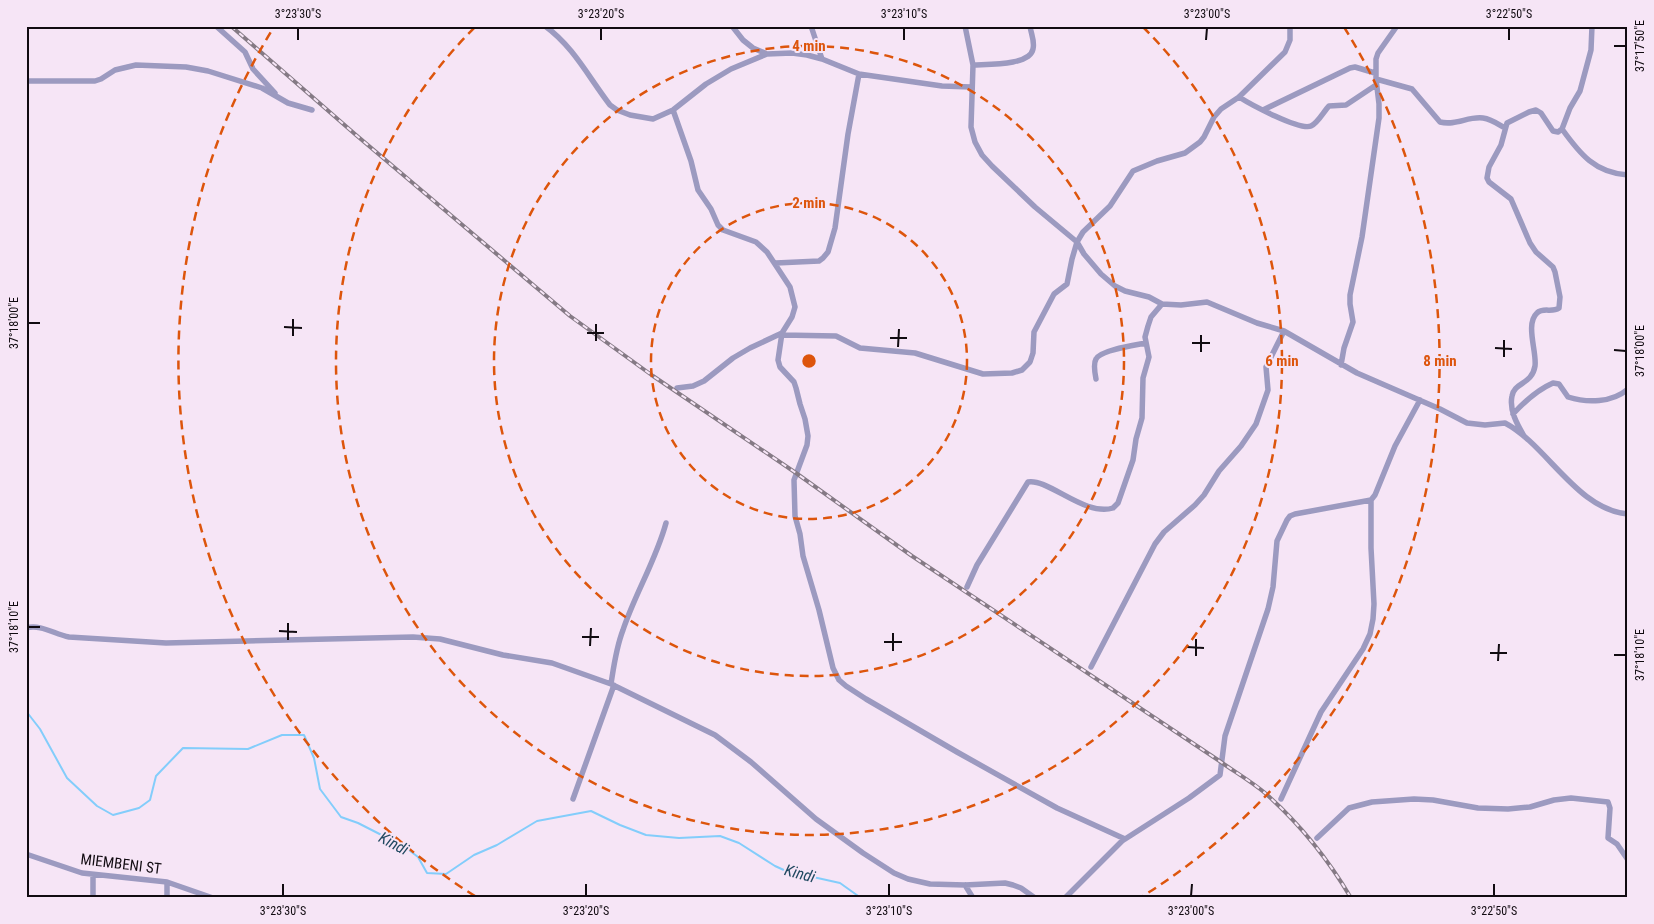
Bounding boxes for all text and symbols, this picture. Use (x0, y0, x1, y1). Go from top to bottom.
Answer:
text: 3°23'30"S (275, 7, 321, 21)
text: 3°23'20"S (578, 7, 624, 21)
text: 3°23'10"S (881, 7, 927, 21)
text: 3°23'00"S (1184, 7, 1230, 21)
text: 3°22'50"S (1486, 7, 1532, 21)
text: 37°17'50"E (1633, 20, 1647, 72)
text: 4 min (792, 37, 826, 55)
text: 2 min (792, 194, 826, 212)
text: 37°18'00"E (7, 297, 21, 349)
text: 37°18'00"E (1633, 325, 1647, 377)
centre of rings (800, 352, 818, 370)
text: 6 min (1265, 352, 1299, 370)
text: 8 min (1423, 352, 1457, 370)
text: 37°18'10"E (7, 601, 21, 653)
text: 37°18'10"E (1633, 629, 1647, 681)
water label: Kindi (376, 828, 412, 859)
street label: MIEMBENI ST (79, 850, 163, 878)
water label: Kindi (783, 860, 818, 887)
text: 3°23'30"S (260, 904, 306, 918)
text: 3°23'20"S (563, 904, 609, 918)
text: 3°23'10"S (866, 904, 912, 918)
text: 3°23'00"S (1168, 904, 1214, 918)
text: 3°22'50"S (1471, 904, 1517, 918)

